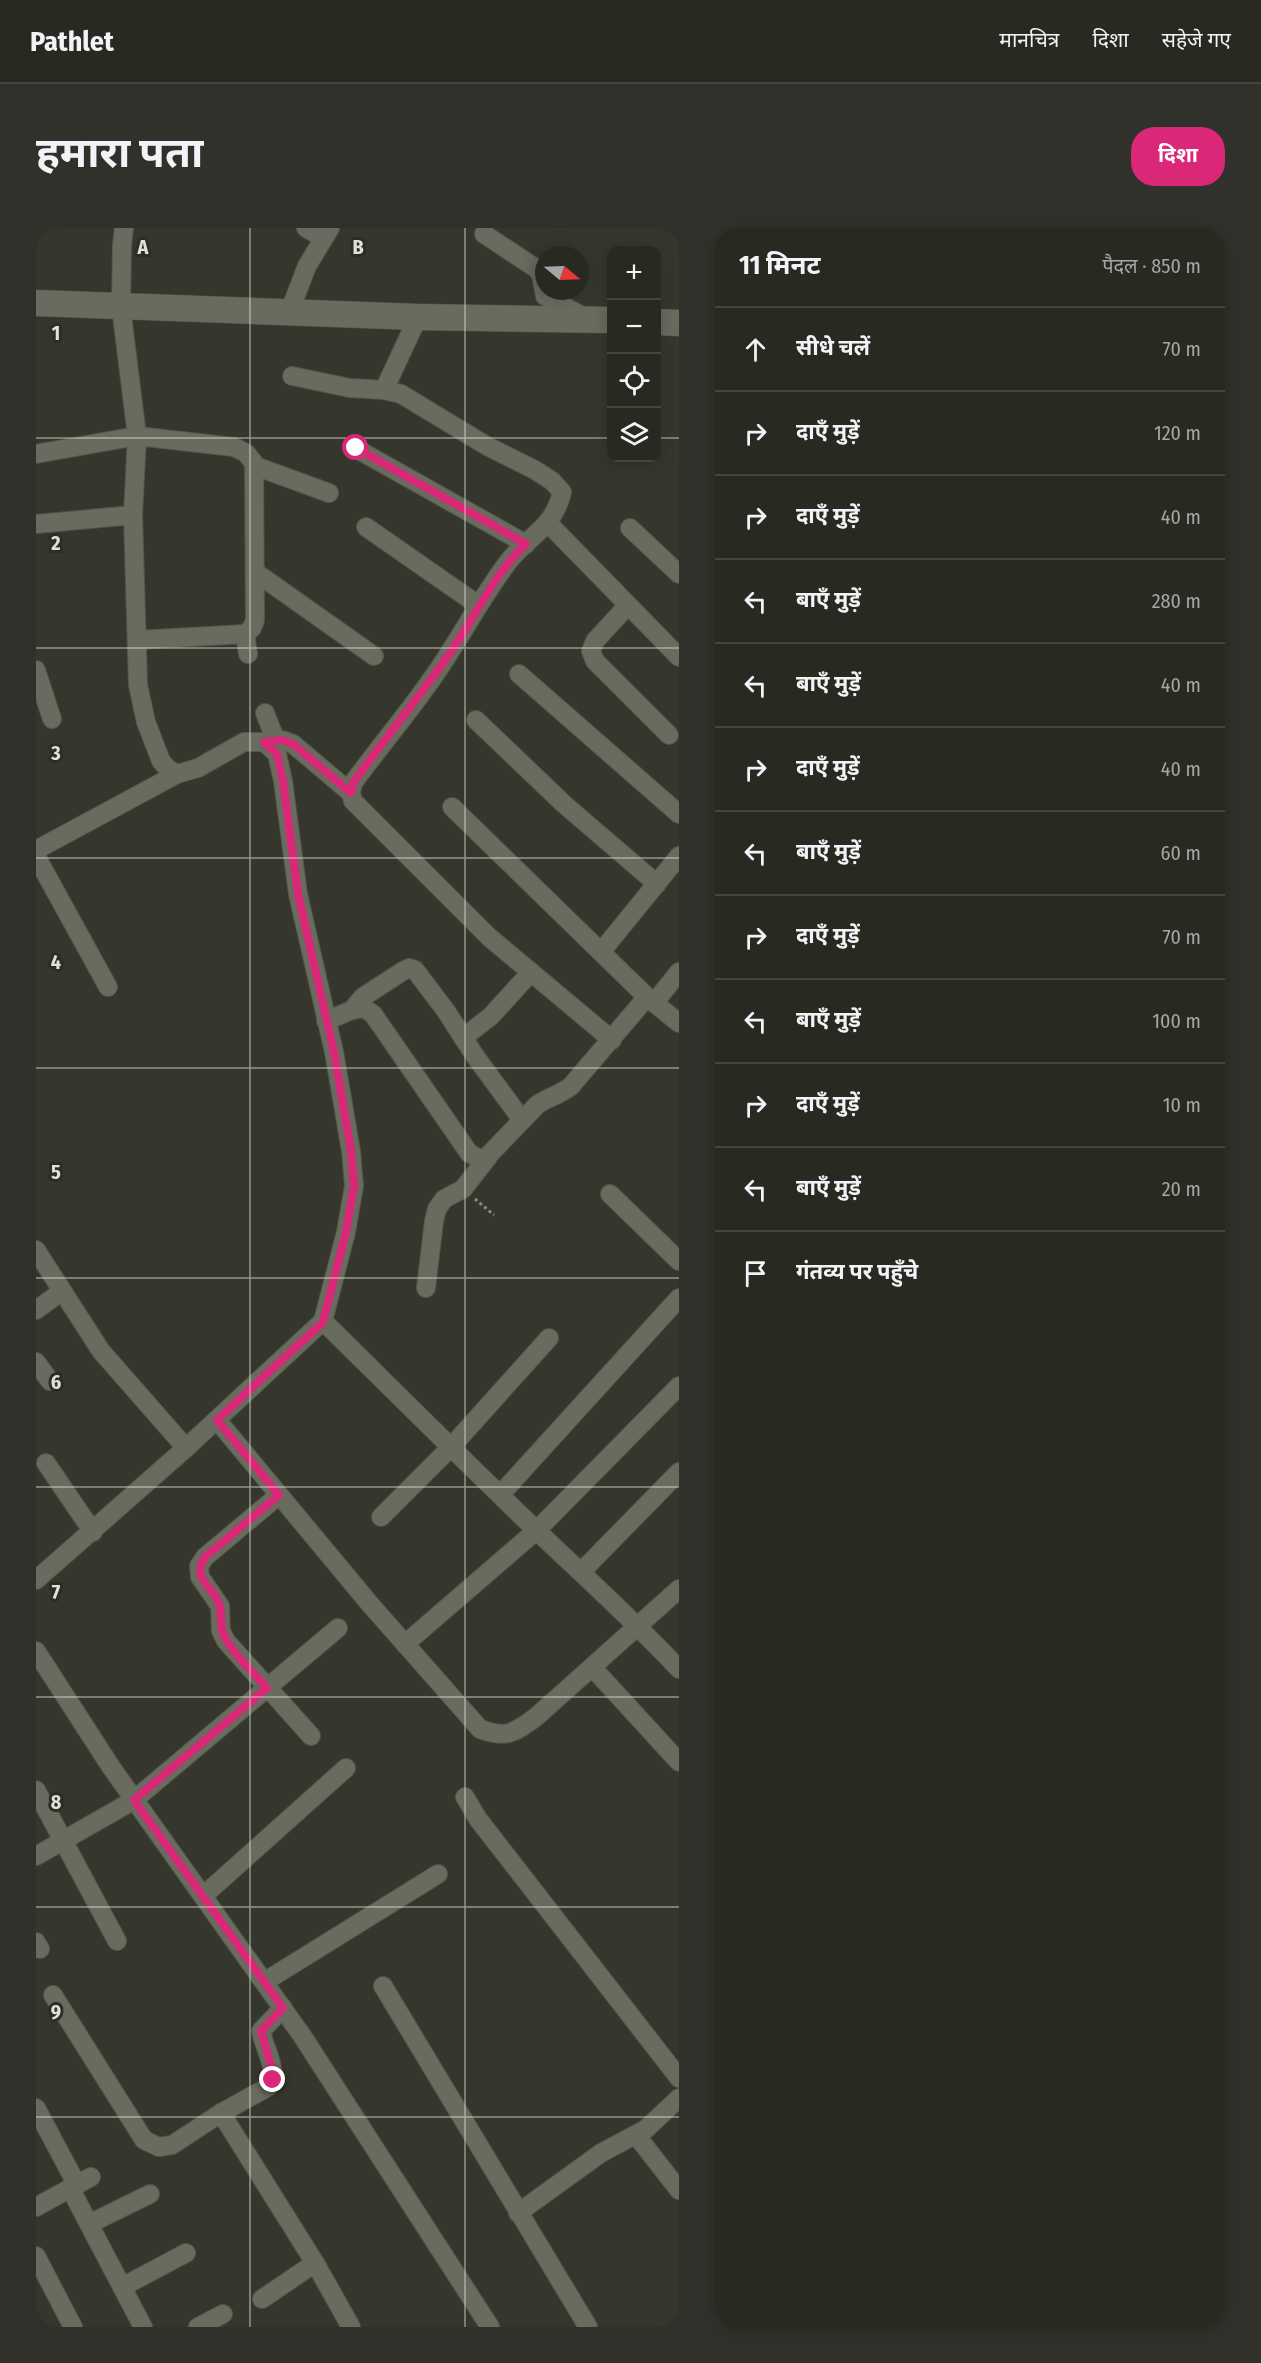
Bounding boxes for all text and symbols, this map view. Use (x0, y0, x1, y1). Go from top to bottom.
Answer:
text: Pathlet (30, 25, 114, 58)
text: मानचित्र (999, 27, 1059, 53)
text: दिशा (1092, 27, 1129, 53)
text: सहेजे गए (1162, 27, 1231, 53)
button: दिशा (1131, 127, 1225, 186)
text: हमारा पता (36, 128, 203, 178)
text: A (137, 235, 150, 259)
text: B (352, 235, 364, 259)
north arrow (535, 246, 589, 300)
map controls (607, 246, 661, 462)
button: + (607, 246, 661, 300)
text: 11 मिनट (739, 250, 821, 281)
text: पैदल · 850 m (1102, 254, 1201, 278)
button: − (607, 300, 661, 354)
text: 1 (52, 321, 60, 345)
icon: ahead (739, 333, 772, 366)
text: सीधे चलें (796, 334, 870, 361)
text: 70 m (1163, 337, 1201, 361)
button: locate (607, 354, 661, 408)
button: layers (607, 408, 661, 462)
icon: right (739, 417, 772, 450)
text: दाएँ मुड़ें (796, 418, 860, 445)
text: 120 m (1154, 421, 1201, 445)
route start (342, 434, 368, 460)
icon: right (739, 501, 772, 534)
text: दाएँ मुड़ें (796, 502, 860, 529)
text: 40 m (1161, 505, 1201, 529)
text: 2 (50, 531, 61, 555)
icon: left (739, 585, 772, 618)
text: बाएँ मुड़ें (796, 586, 861, 613)
text: 280 m (1152, 589, 1201, 613)
icon: left (739, 669, 772, 702)
text: बाएँ मुड़ें (796, 670, 861, 697)
text: 40 m (1161, 673, 1201, 697)
text: 3 (50, 741, 61, 765)
icon: right (739, 753, 772, 786)
text: दाएँ मुड़ें (796, 754, 860, 781)
text: 40 m (1161, 757, 1201, 781)
icon: left (739, 837, 772, 870)
text: बाएँ मुड़ें (796, 838, 861, 865)
text: 60 m (1161, 841, 1201, 865)
icon: right (739, 921, 772, 954)
text: दाएँ मुड़ें (796, 922, 860, 949)
text: 70 m (1163, 925, 1201, 949)
text: 4 (51, 950, 61, 974)
icon: left (739, 1005, 772, 1038)
text: बाएँ मुड़ें (796, 1006, 861, 1033)
text: 100 m (1152, 1009, 1201, 1033)
icon: right (739, 1089, 772, 1122)
text: दाएँ मुड़ें (796, 1090, 860, 1117)
text: 10 m (1163, 1093, 1201, 1117)
text: 5 (51, 1160, 61, 1184)
icon: left (739, 1173, 772, 1206)
text: बाएँ मुड़ें (796, 1174, 861, 1201)
text: 20 m (1162, 1177, 1201, 1201)
icon: arrive (739, 1257, 772, 1290)
text: गंतव्य पर पहुँचे (796, 1258, 918, 1285)
text: 6 (51, 1370, 61, 1394)
text: 7 (52, 1580, 61, 1604)
text: 8 (51, 1790, 62, 1814)
text: 9 (51, 2000, 61, 2024)
route end (259, 2066, 285, 2092)

